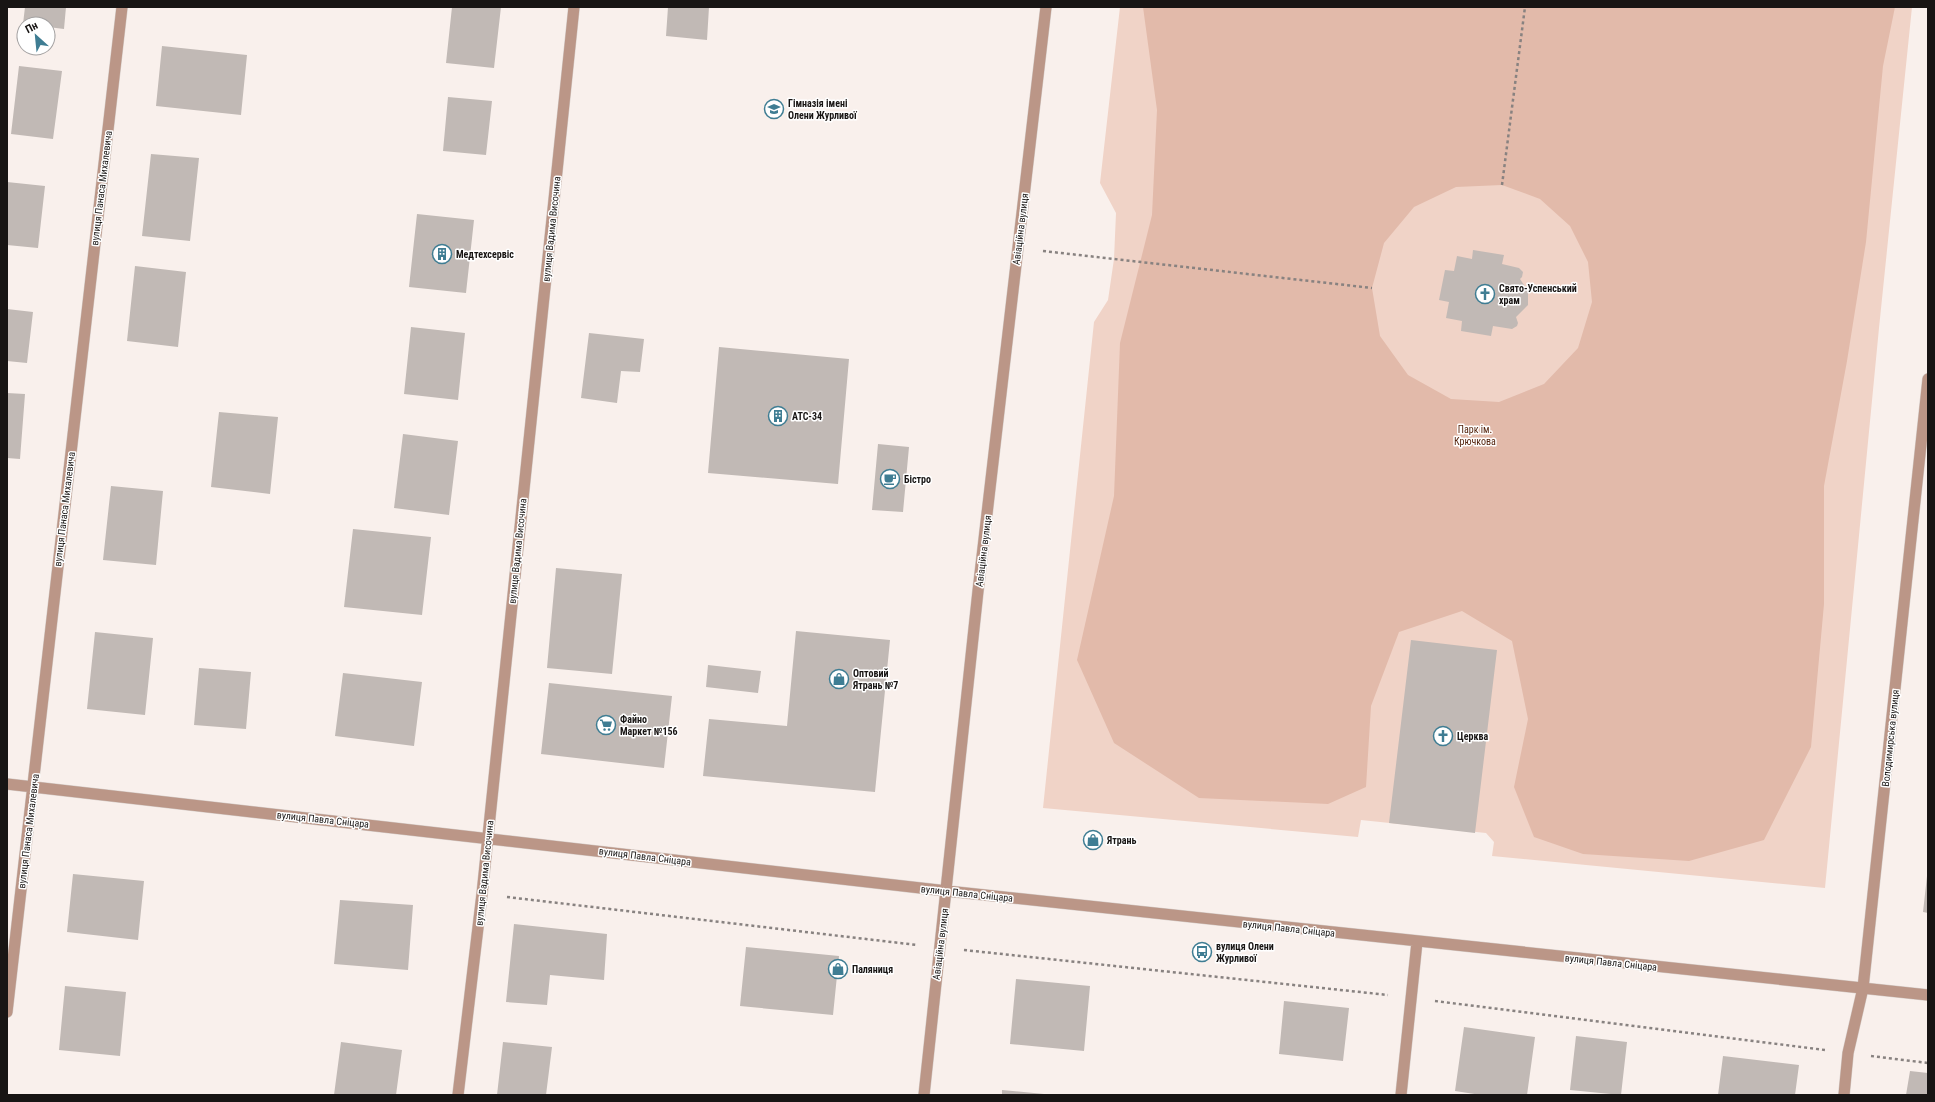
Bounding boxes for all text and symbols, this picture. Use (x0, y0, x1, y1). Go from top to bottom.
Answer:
north arrow (16, 16, 56, 56)
text: Пн (23, 19, 40, 36)
school or university icon: Гімназія імені Олени Журливої (763, 98, 785, 120)
place label: Гімназія імені Олени Журливої (788, 98, 858, 121)
street label: вулиця Панаса Михалевича (89, 130, 114, 246)
street label: вулиця Вадима Височина (540, 176, 563, 282)
street label: Авіаційна вулиця (1011, 193, 1030, 265)
building icon: Медтехсервіс (431, 243, 453, 265)
place label: Медтехсервіс (456, 249, 514, 260)
church icon: Свято-Успенський храм (1474, 283, 1496, 305)
place label: Свято-Успенський храм (1499, 283, 1577, 306)
building icon: АТС-34 (767, 405, 789, 427)
place label: АТС-34 (792, 411, 822, 422)
park label: Парк ім. Крючкова (1454, 424, 1496, 447)
street label: вулиця Панаса Михалевича (52, 451, 77, 567)
cafe icon: Бістро (879, 468, 901, 490)
place label: Бістро (904, 474, 931, 485)
street label: вулиця Вадима Височина (506, 498, 529, 604)
street label: Авіаційна вулиця (974, 515, 993, 587)
shop icon: Оптовий Ятрань №7 (828, 668, 850, 690)
place label: Оптовий Ятрань №7 (852, 668, 898, 691)
street label: Володимирська вулиця (1880, 689, 1901, 787)
supermarket icon: Файно Маркет №156 (595, 714, 617, 736)
place label: Файно Маркет №156 (620, 714, 678, 737)
church icon: Церква (1432, 725, 1454, 747)
place label: Церква (1457, 731, 1488, 742)
street label: вулиця Панаса Михалевича (16, 773, 41, 889)
street label: вулиця Павла Сніцара (276, 809, 370, 830)
street label: вулиця Вадима Височина (473, 820, 496, 926)
shop icon: Ятрань (1082, 829, 1104, 851)
place label: Ятрань (1106, 835, 1136, 846)
street label: вулиця Павла Сніцара (598, 845, 692, 868)
street label: вулиця Павла Сніцара (920, 883, 1014, 904)
street label: Авіаційна вулиця (931, 908, 950, 980)
street label: вулиця Павла Сніцара (1242, 918, 1336, 939)
bus stop icon: вулиця Олени Журливої (1191, 941, 1213, 963)
place label: вулиця Олени Журливої (1216, 941, 1274, 964)
street label: вулиця Павла Сніцара (1564, 952, 1658, 973)
shop icon: Паляниця (827, 958, 849, 980)
place label: Паляниця (852, 964, 893, 975)

